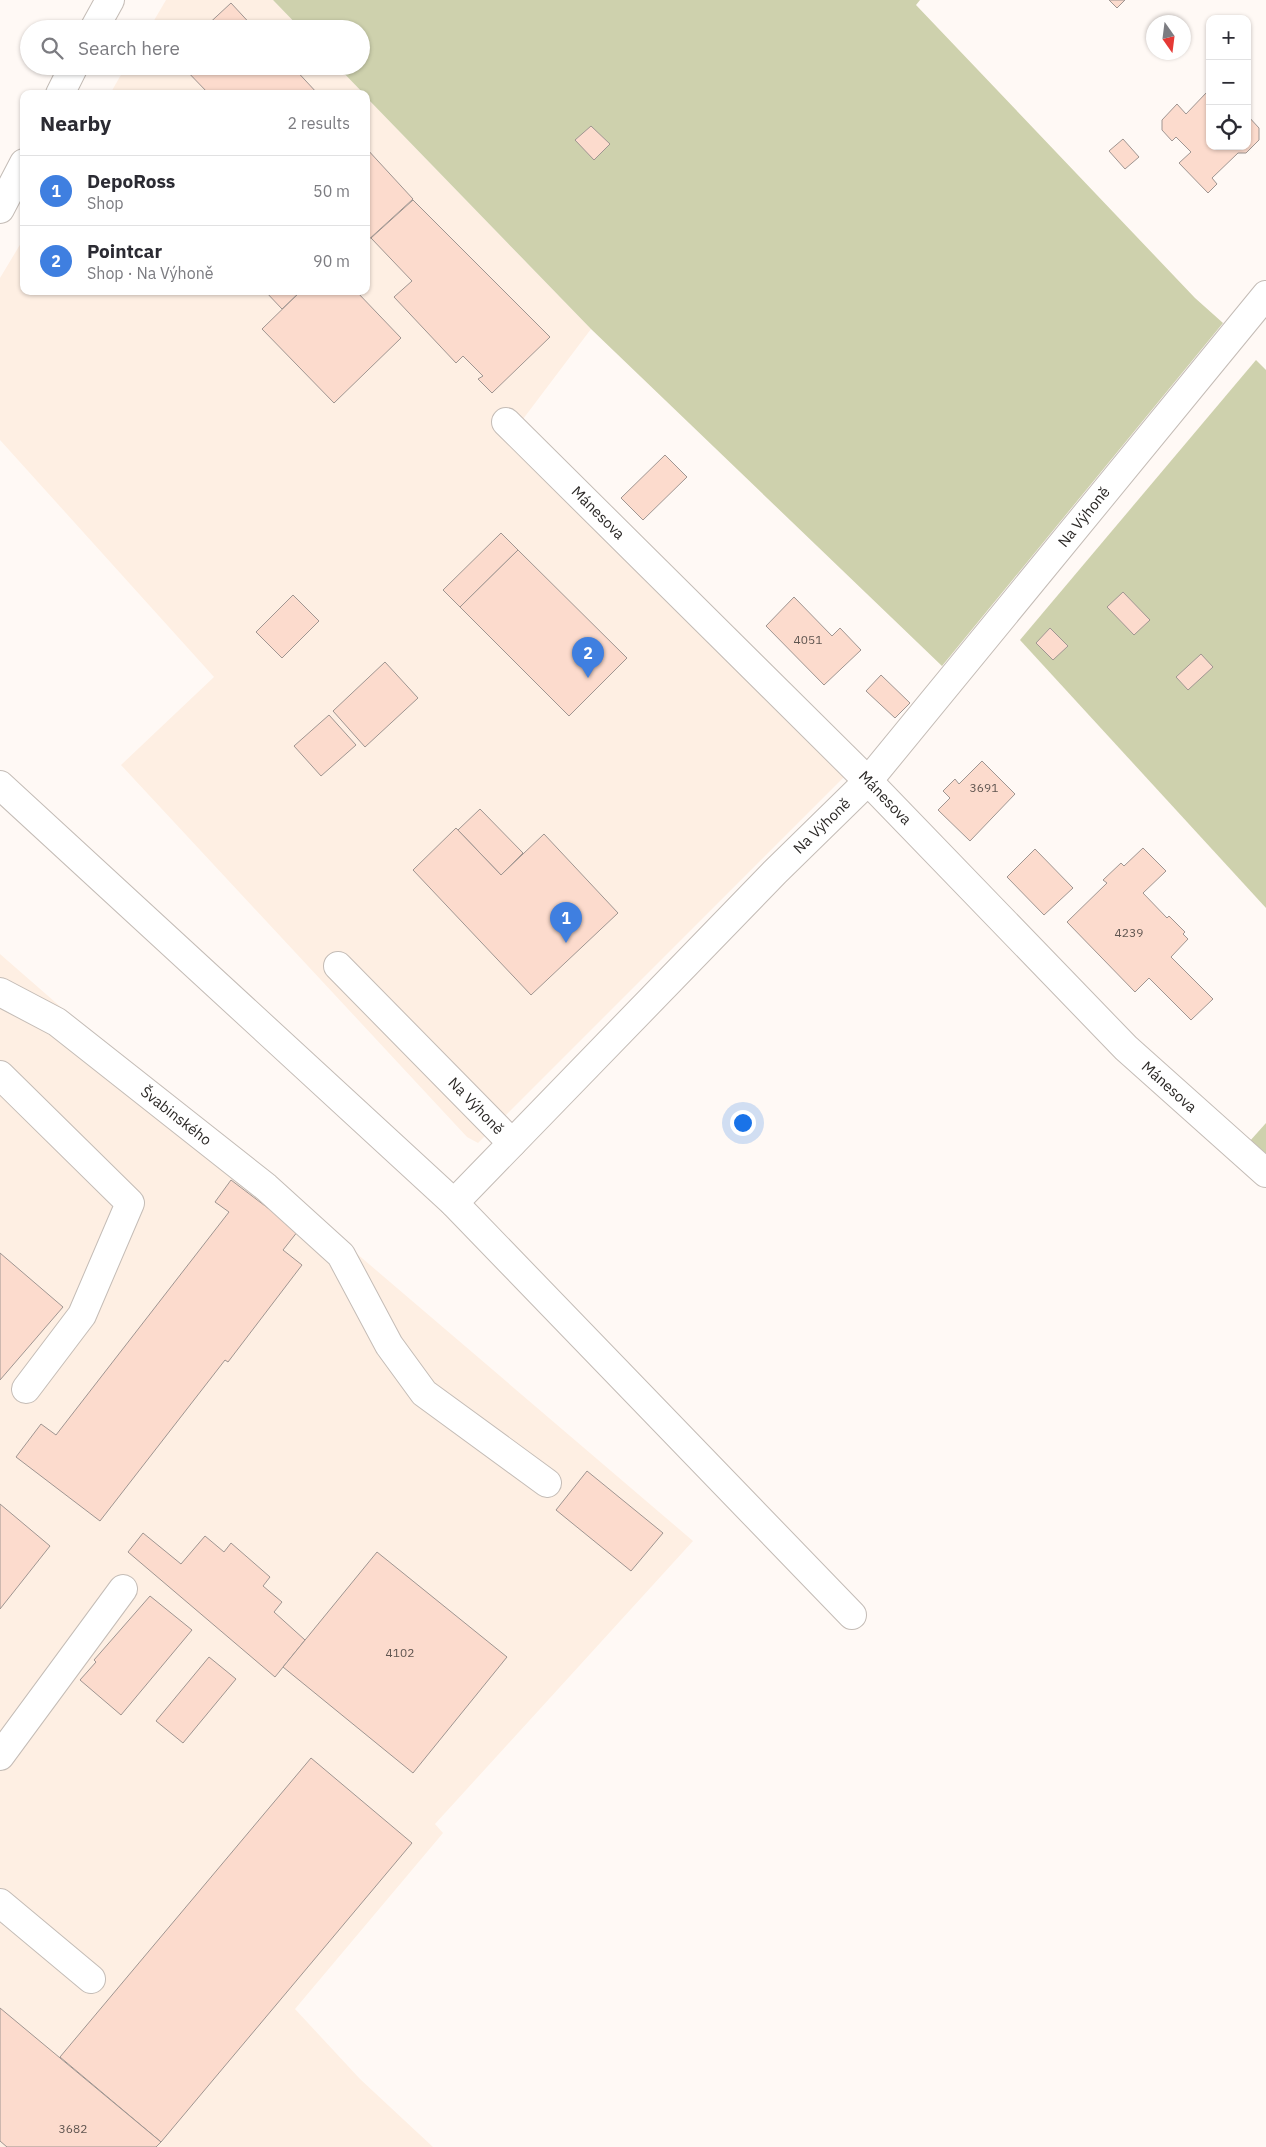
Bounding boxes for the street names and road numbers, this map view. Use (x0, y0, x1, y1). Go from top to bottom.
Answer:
street label: Mánesova (568, 482, 629, 543)
street label: Na Výhoně (1053, 483, 1114, 551)
street label: Mánesova (855, 767, 916, 829)
street label: Na Výhoně (789, 794, 854, 858)
street label: Mánesova (1138, 1057, 1201, 1116)
street label: Na Výhoně (444, 1073, 508, 1138)
street label: Švabinského (137, 1082, 216, 1149)

